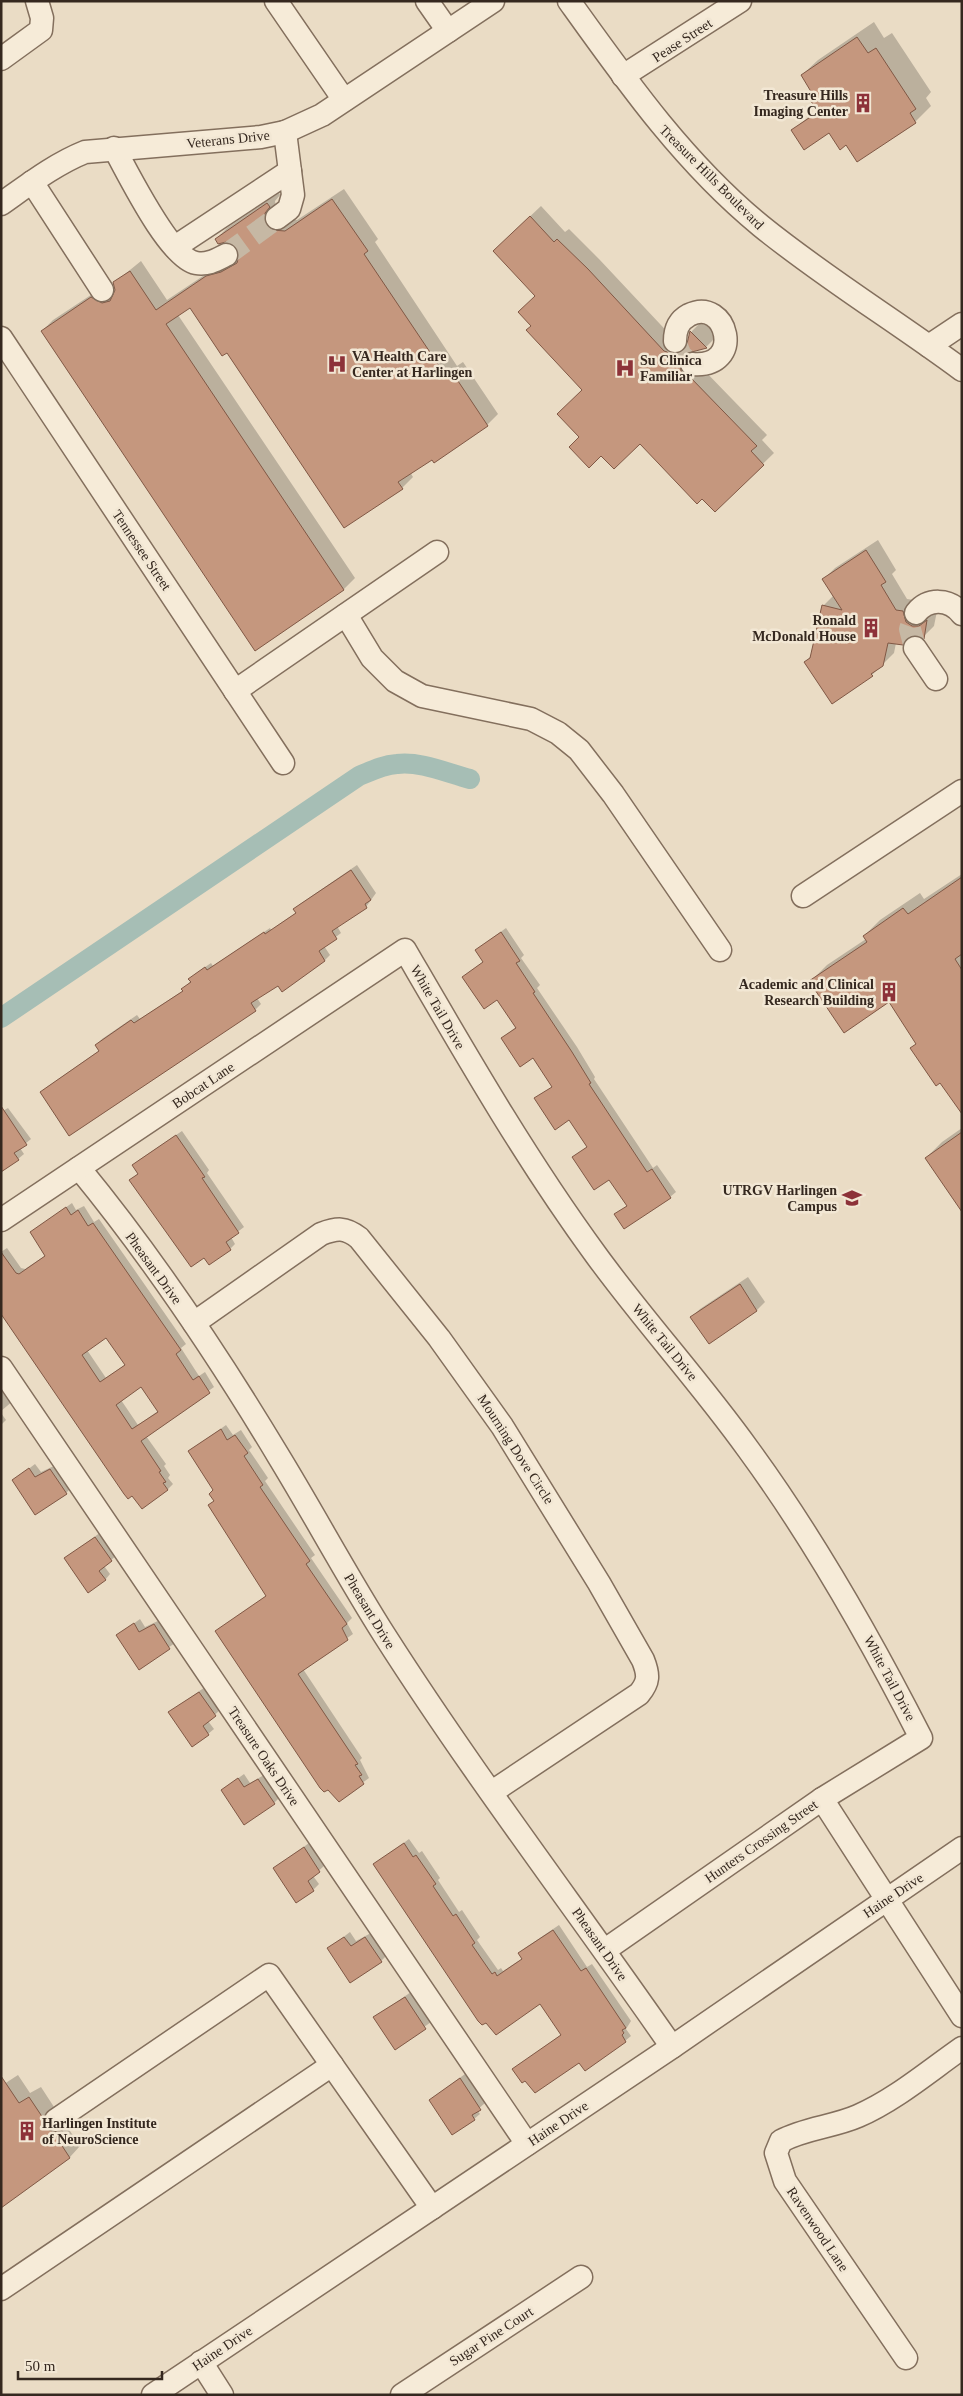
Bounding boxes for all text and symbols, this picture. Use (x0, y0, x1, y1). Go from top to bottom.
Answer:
street label: Pease Street (650, 16, 715, 65)
place label: Treasure Hills Imaging Center (754, 88, 849, 119)
building icon: Treasure Hills Imaging Center (852, 92, 874, 114)
street label: Treasure Hills Boulevard (656, 122, 767, 233)
street label: Veterans Drive (186, 128, 270, 151)
place label: VA Health Care Center at Harlingen (352, 349, 472, 380)
hospital icon: VA Health Care Center at Harlingen (326, 353, 348, 375)
place label: Su Clinica Familiar (640, 353, 702, 384)
hospital icon: Su Clinica Familiar (614, 357, 636, 379)
street label: Tennessee Street (109, 507, 174, 593)
place label: Ronald McDonald House (752, 613, 856, 644)
building icon: Ronald McDonald House (860, 617, 882, 639)
street label: White Tail Drive (407, 963, 468, 1052)
place label: Academic and Clinical Research Building (739, 977, 874, 1008)
building icon: Academic and Clinical Research Building (878, 981, 900, 1003)
street label: Bobcat Lane (170, 1059, 237, 1112)
place label: UTRGV Harlingen Campus (723, 1183, 838, 1214)
school or university icon: UTRGV Harlingen Campus (841, 1187, 863, 1209)
street label: Pheasant Drive (123, 1229, 185, 1307)
street label: White Tail Drive (629, 1301, 700, 1384)
street label: Mourning Dove Circle (475, 1392, 557, 1507)
street label: Pheasant Drive (341, 1571, 398, 1652)
street label: White Tail Drive (861, 1633, 918, 1723)
street label: Treasure Oaks Drive (225, 1704, 302, 1809)
street label: Hunters Crossing Street (702, 1797, 820, 1886)
street label: Haine Drive (861, 1870, 926, 1921)
street label: Pheasant Drive (569, 1905, 630, 1983)
street label: Haine Drive (526, 2098, 591, 2149)
place label: Harlingen Institute of NeuroScience (42, 2116, 157, 2147)
building icon: Harlingen Institute of NeuroScience (16, 2120, 38, 2142)
street label: Ravenwood Lane (784, 2184, 851, 2274)
street label: Sugar Pine Court (447, 2304, 536, 2369)
street label: Haine Drive (190, 2323, 255, 2374)
scale bar (18, 2348, 161, 2380)
text: 50 m (25, 2358, 56, 2374)

